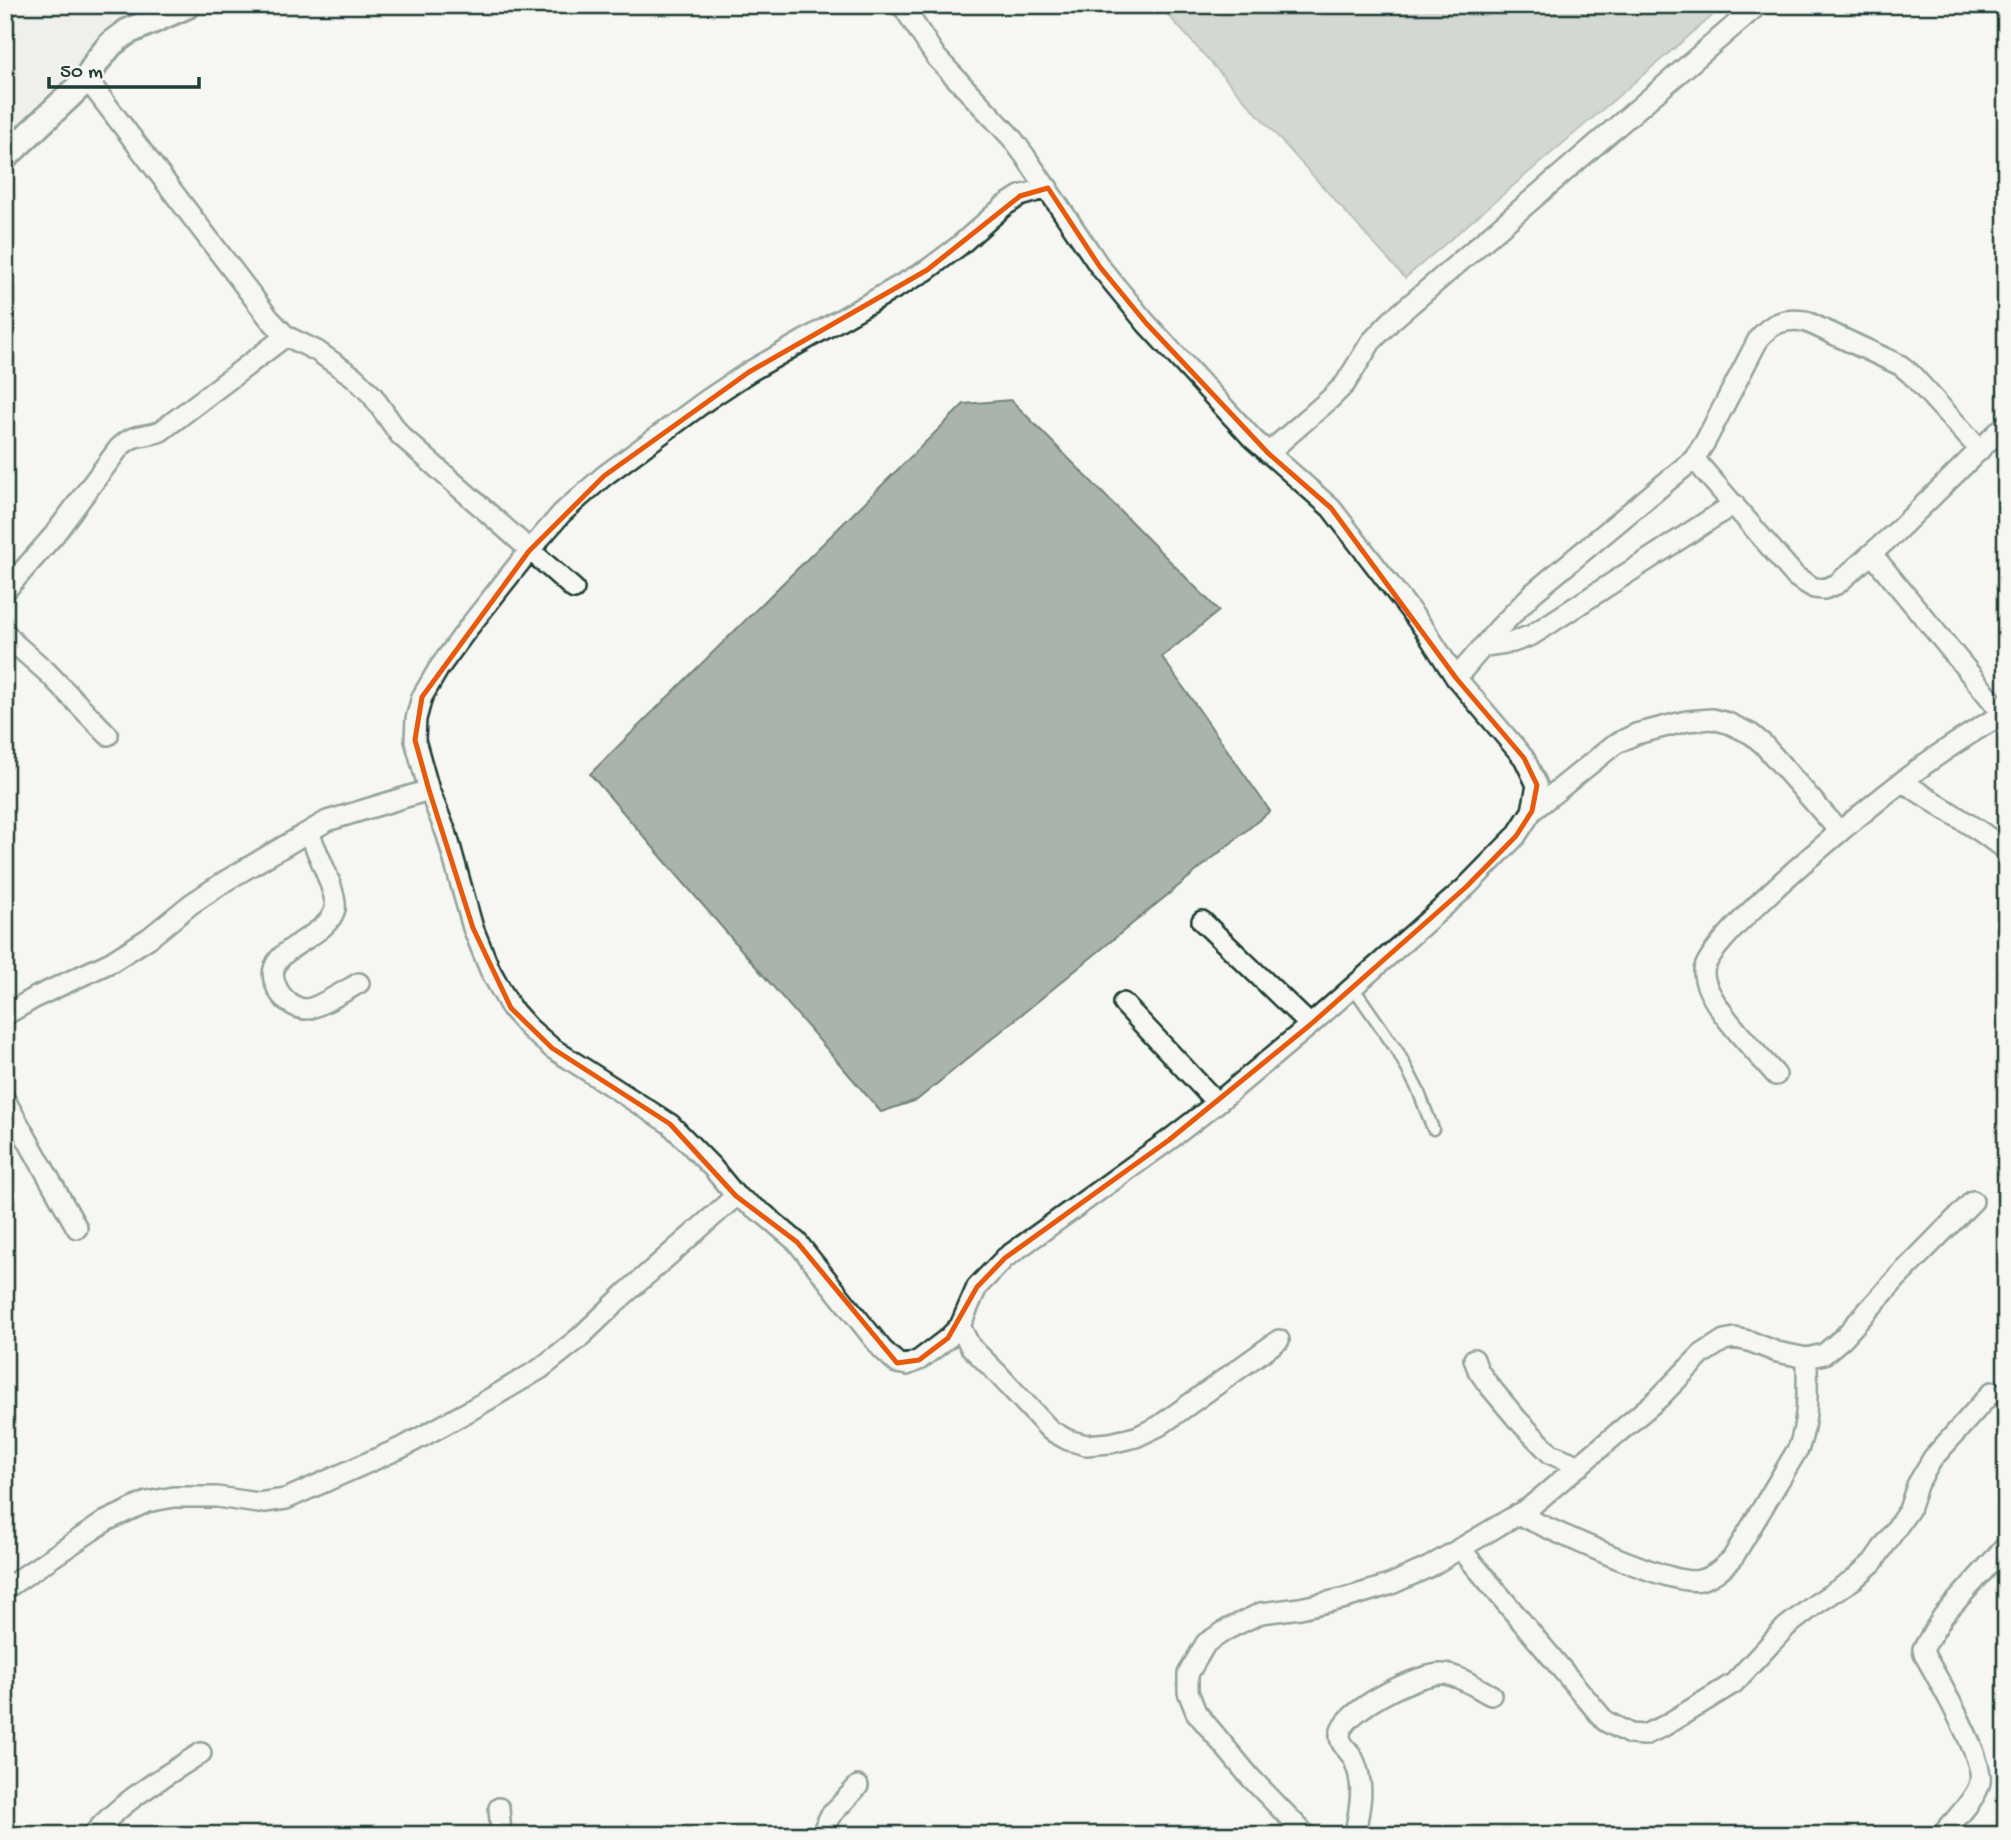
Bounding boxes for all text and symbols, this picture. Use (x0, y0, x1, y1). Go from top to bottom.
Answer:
scale bar (49, 46, 200, 90)
text: 50 m (60, 61, 103, 86)

